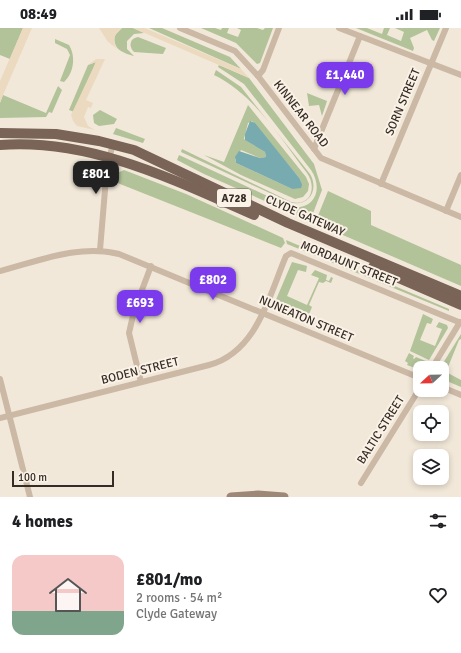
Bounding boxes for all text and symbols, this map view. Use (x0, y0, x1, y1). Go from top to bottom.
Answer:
text: 08:49 (20, 5, 57, 23)
pin: £1,440 (312, 62, 378, 96)
street label: SORN STREET (382, 66, 424, 138)
text: £1,440 (326, 67, 364, 83)
street label: KINNEAR ROAD (270, 78, 332, 151)
pin: £801 (72, 161, 120, 195)
text: £801 (82, 166, 110, 182)
road number: A728 (217, 189, 251, 207)
street label: CLYDE GATEWAY (263, 192, 347, 240)
street label: MORDAUNT STREET (298, 238, 400, 290)
pin: £802 (189, 267, 237, 301)
text: £802 (199, 272, 227, 288)
pin: £693 (116, 290, 164, 324)
street label: NUNEATON STREET (257, 292, 355, 346)
text: £693 (126, 295, 154, 311)
street label: BODEN STREET (100, 354, 180, 388)
north arrow (413, 361, 449, 397)
map controls (413, 361, 449, 485)
street label: BALTIC STREET (354, 393, 408, 467)
button: locate (413, 405, 449, 441)
button: layers (413, 449, 449, 485)
scale bar (12, 469, 114, 488)
text: 100 m (18, 471, 47, 484)
icon: filters (427, 510, 449, 532)
text: 4 homes (12, 511, 73, 532)
text: £801/mo (136, 569, 202, 590)
icon: home (44, 571, 92, 619)
icon: heart (427, 584, 449, 606)
text: 2 rooms · 54 m² (136, 590, 222, 606)
text: Clyde Gateway (136, 606, 217, 622)

